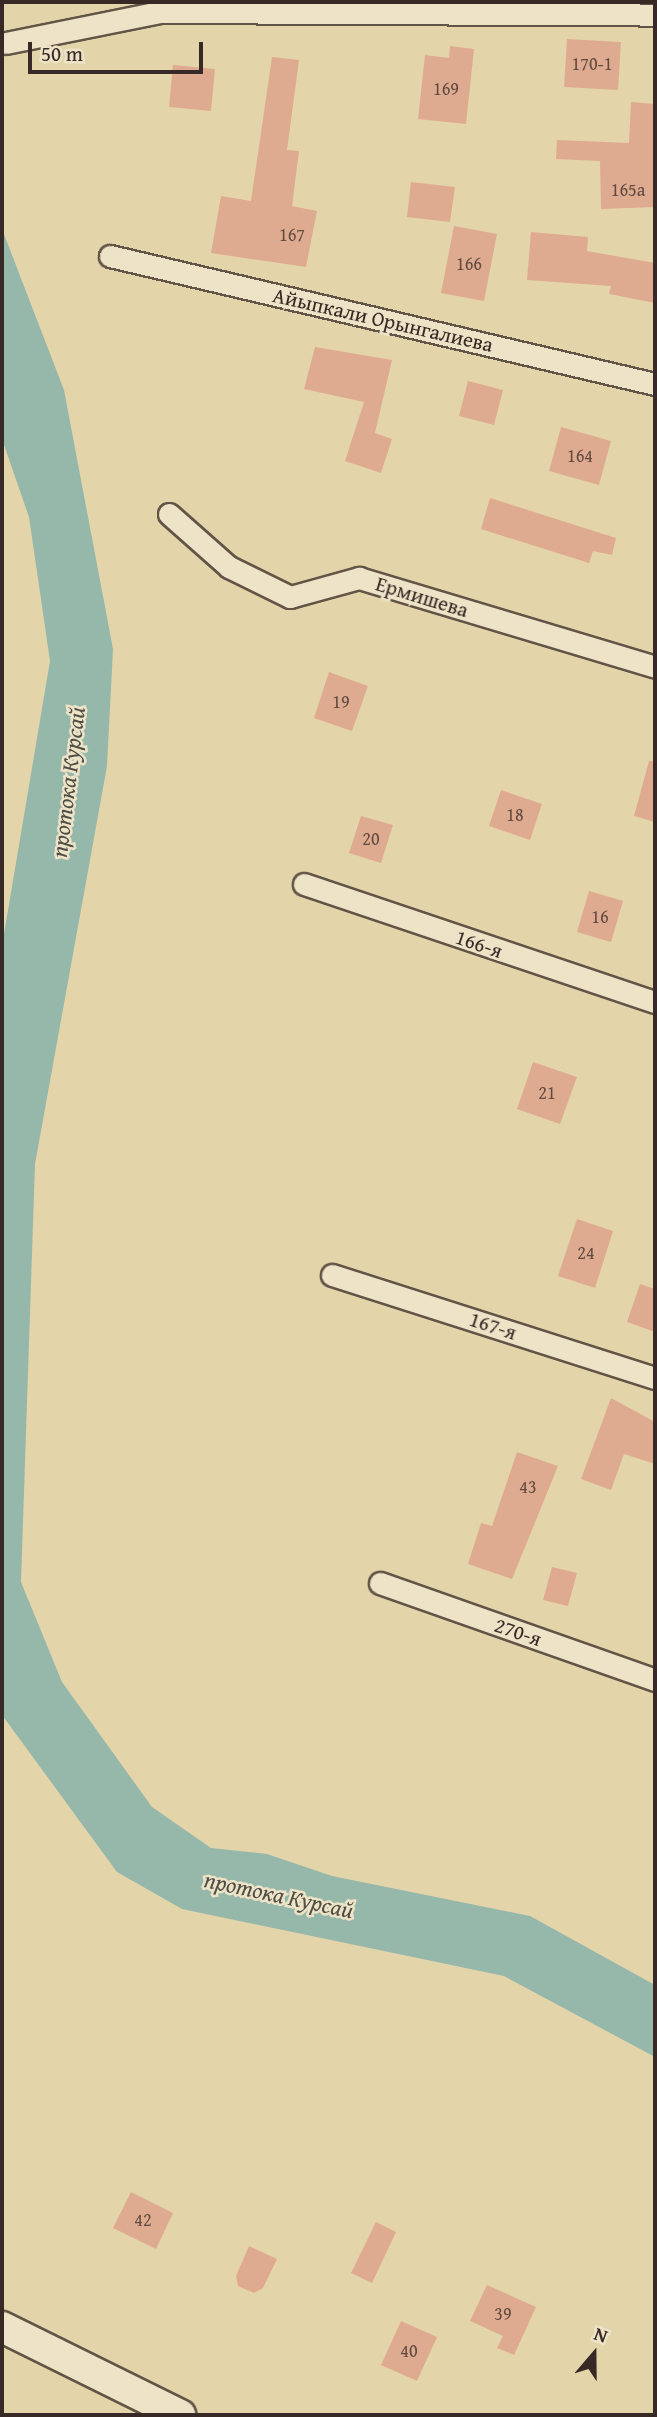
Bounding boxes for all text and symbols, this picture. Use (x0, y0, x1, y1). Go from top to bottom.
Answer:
scale bar (32, 28, 206, 72)
text: 50 m (41, 38, 83, 69)
house number: 170-1 (572, 53, 612, 75)
house number: 169 (433, 78, 459, 100)
house number: 165а (611, 179, 645, 201)
house number: 167 (279, 224, 305, 246)
house number: 166 (456, 253, 482, 275)
street label: Айыпкали Орынгалиева (270, 282, 496, 358)
house number: 164 (567, 445, 593, 467)
street label: Ермишева (373, 571, 471, 623)
house number: 19 (332, 691, 350, 713)
water label: протока Курсай (45, 705, 91, 859)
house number: 18 (506, 804, 524, 826)
house number: 20 (362, 828, 380, 850)
house number: 16 (591, 906, 609, 928)
street label: 166-я (452, 924, 506, 964)
house number: 21 (538, 1082, 556, 1104)
house number: 24 (577, 1242, 595, 1264)
street label: 167-я (466, 1307, 520, 1345)
house number: 43 (519, 1476, 537, 1498)
street label: 270-я (491, 1612, 545, 1652)
water label: протока Курсай (202, 1866, 356, 1924)
house number: 42 (134, 2209, 152, 2231)
house number: 39 (494, 2303, 512, 2325)
north arrow (559, 2319, 629, 2389)
text: N (590, 2319, 612, 2350)
house number: 40 (400, 2340, 418, 2362)

